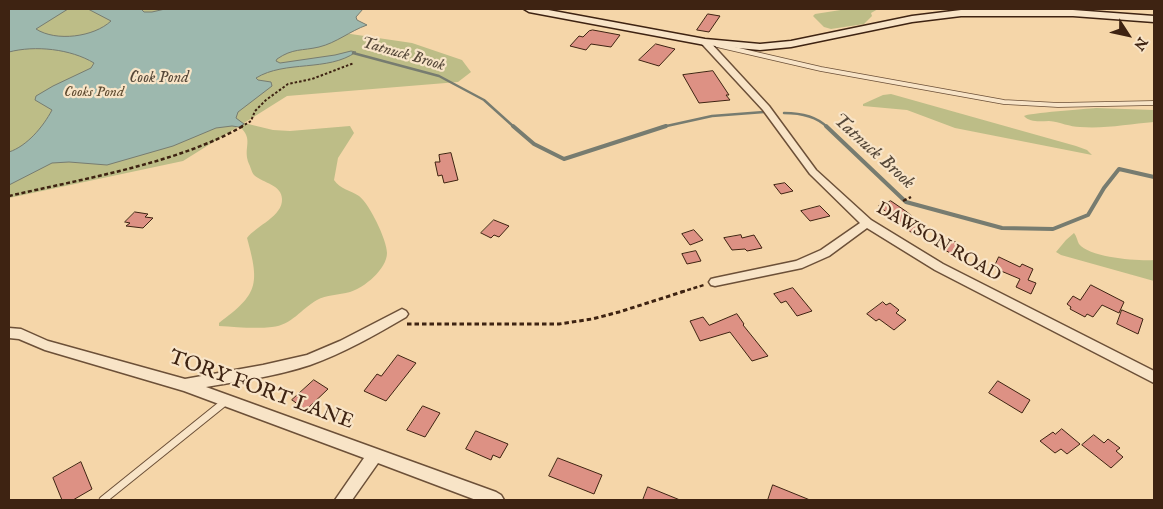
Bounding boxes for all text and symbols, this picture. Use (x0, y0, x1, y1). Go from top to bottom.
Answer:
north arrow (1103, 10, 1153, 60)
text: N (1129, 33, 1151, 54)
water label: Tatnuck Brook (359, 34, 447, 76)
water label: Cook Pond (129, 69, 189, 89)
park label: Cooks Pond (64, 84, 124, 102)
water label: Tatnuck Brook (827, 109, 919, 195)
street label: DAWSON ROAD (872, 199, 1004, 287)
street label: TORY FORT LANE (165, 346, 357, 436)

